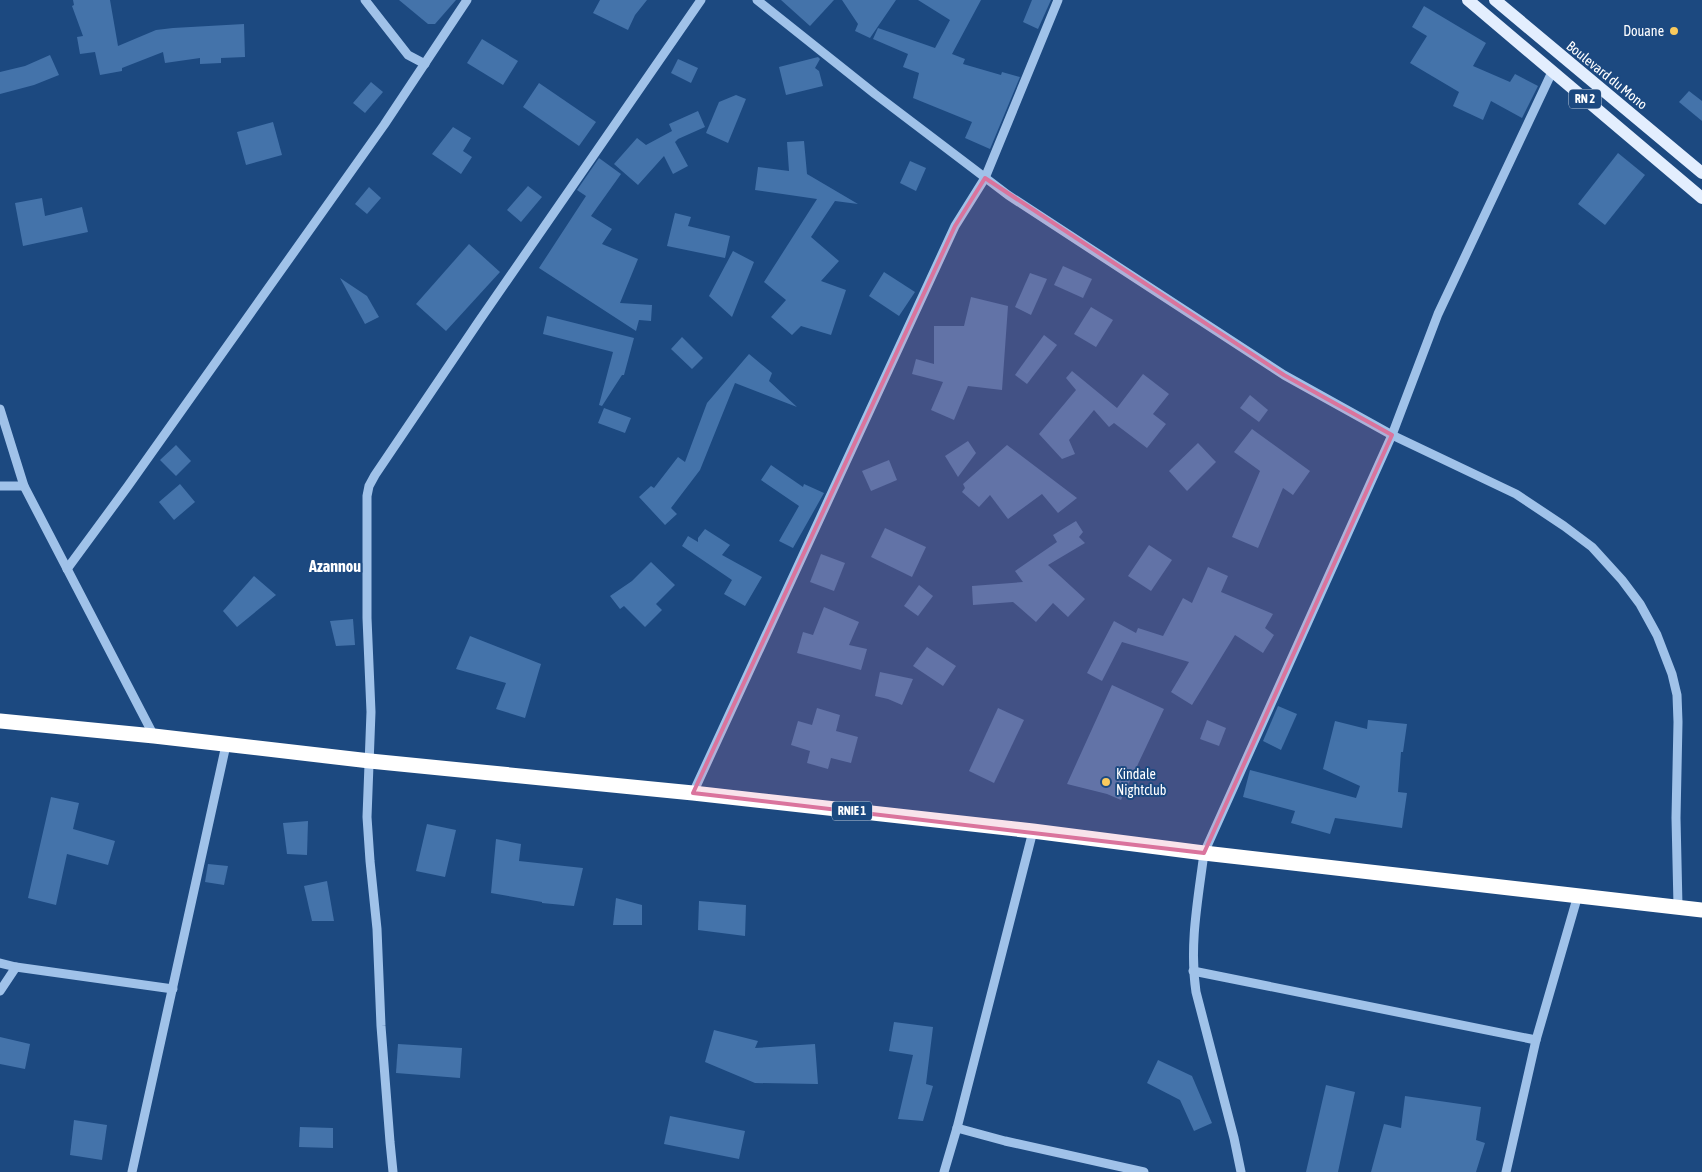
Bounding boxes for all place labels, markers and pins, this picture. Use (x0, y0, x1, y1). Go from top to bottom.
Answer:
place label: Douane (1623, 23, 1664, 39)
marker: Douane (1668, 25, 1680, 37)
place label: Kindale Nightclub (1116, 766, 1167, 798)
marker: Kindale Nightclub (1100, 776, 1112, 788)

